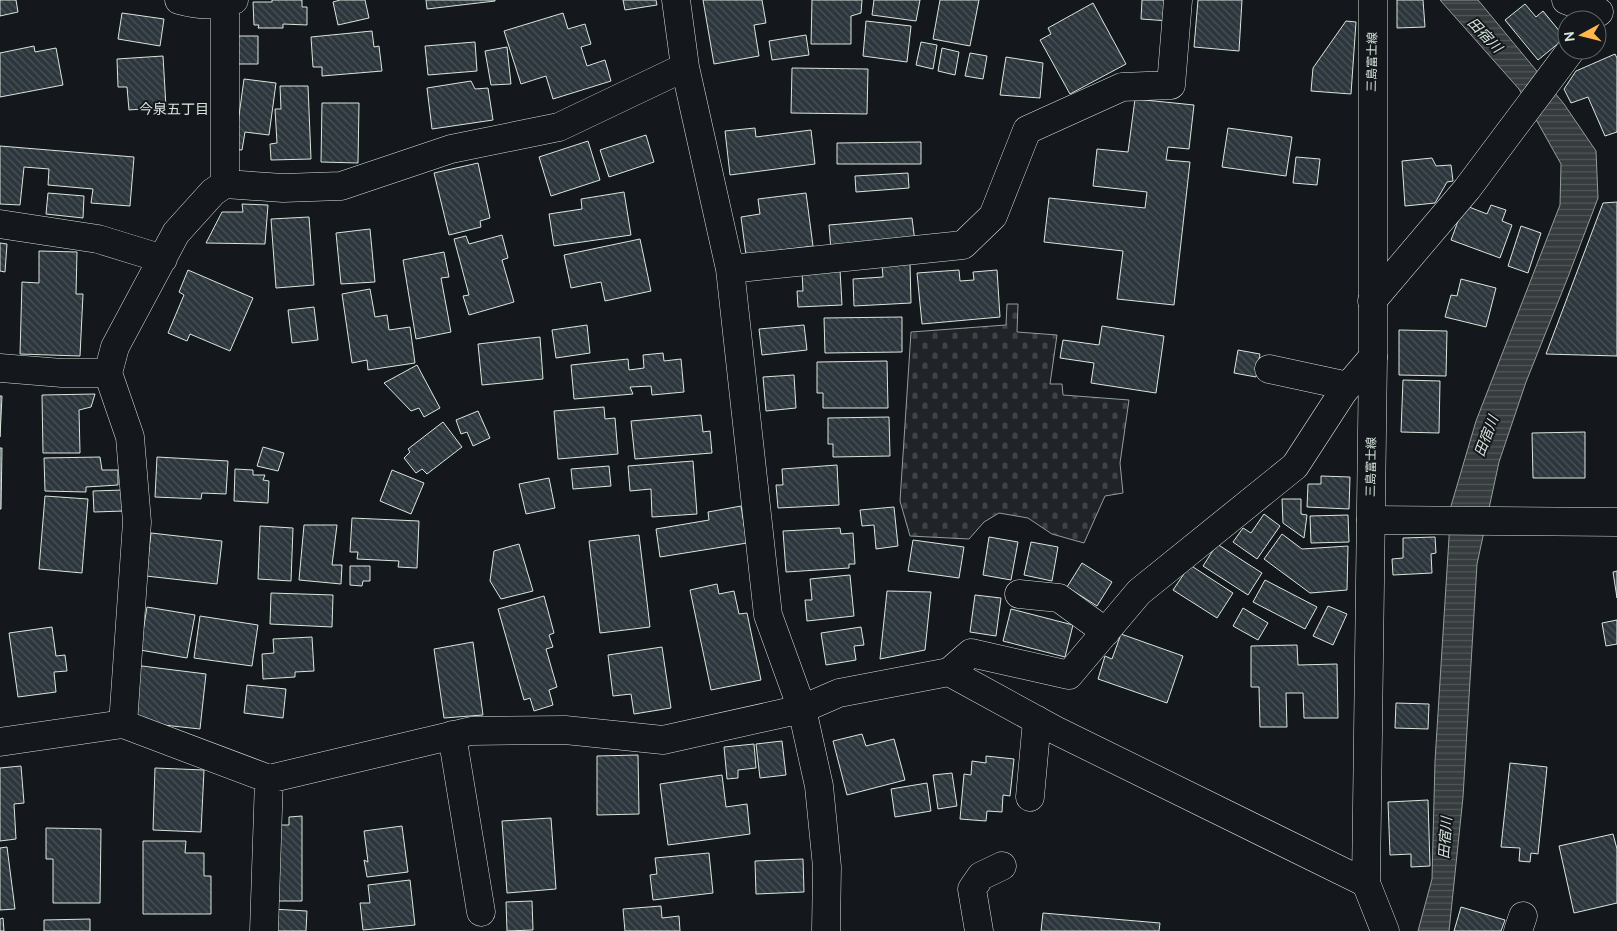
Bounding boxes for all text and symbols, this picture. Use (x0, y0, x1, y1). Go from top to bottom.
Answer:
north arrow (1557, 10, 1607, 60)
water label: 田宿川 (1465, 14, 1507, 57)
text: N (1561, 30, 1578, 43)
street label: 三島富士線 (1364, 32, 1379, 92)
district label: 今泉五丁目 (139, 101, 209, 117)
water label: 田宿川 (1471, 412, 1502, 458)
street label: 三島富士線 (1363, 437, 1378, 497)
water label: 田宿川 (1436, 814, 1455, 860)

